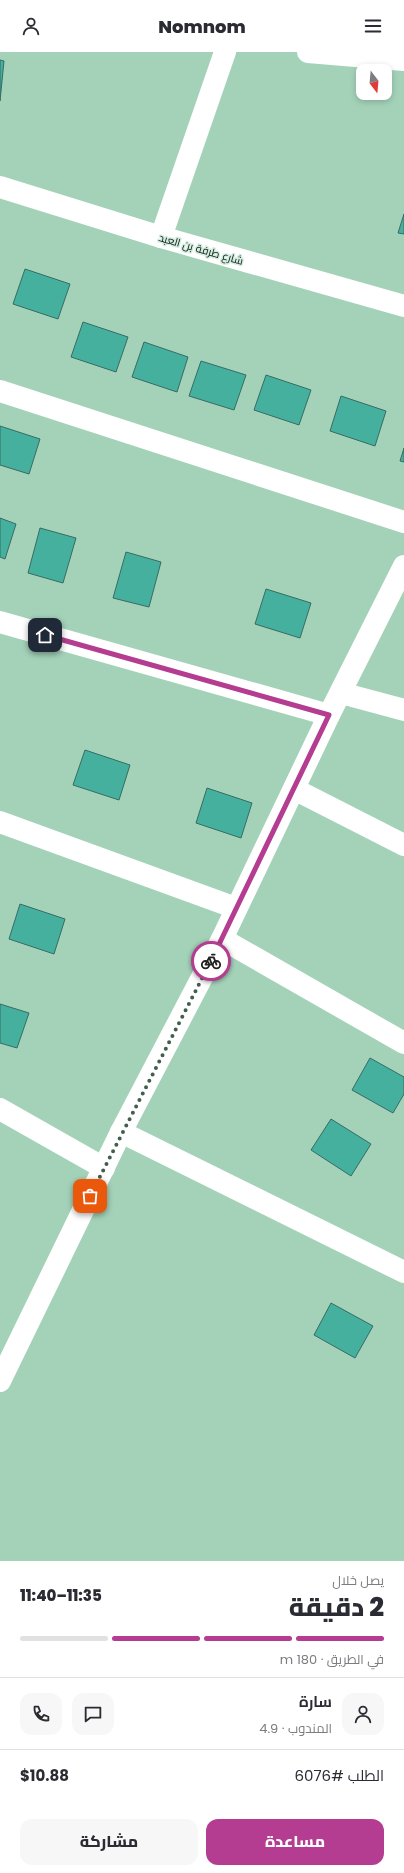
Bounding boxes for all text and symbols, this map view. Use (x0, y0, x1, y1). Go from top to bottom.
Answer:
text: Nomnom (158, 14, 246, 39)
icon: person (20, 15, 42, 37)
icon: menu (362, 15, 384, 37)
north arrow (356, 64, 392, 100)
map controls (356, 64, 392, 100)
street label: شارع طرفة بن العبد (157, 229, 245, 269)
pin (28, 618, 62, 652)
icon: home (34, 624, 56, 646)
courier (191, 941, 231, 981)
icon: bike (200, 950, 222, 972)
pin (73, 1179, 107, 1213)
icon: bag (79, 1185, 101, 1207)
text: يصل خلال (332, 1571, 384, 1590)
text: 11:35–11:40 (20, 1585, 102, 1606)
text: 2 دقيقة (289, 1589, 384, 1625)
text: في الطريق · 180 m (280, 1650, 384, 1669)
text: سارة (299, 1691, 332, 1712)
button: phone (20, 1693, 62, 1735)
button: chat (72, 1693, 114, 1735)
button: person (342, 1693, 384, 1735)
text: المندوب · 4.9 (259, 1719, 332, 1738)
text: $10.88 (20, 1765, 69, 1786)
text: الطلب #6076 (294, 1765, 384, 1786)
button: مشاركة (20, 1819, 198, 1865)
button: مساعدة (206, 1819, 384, 1865)

